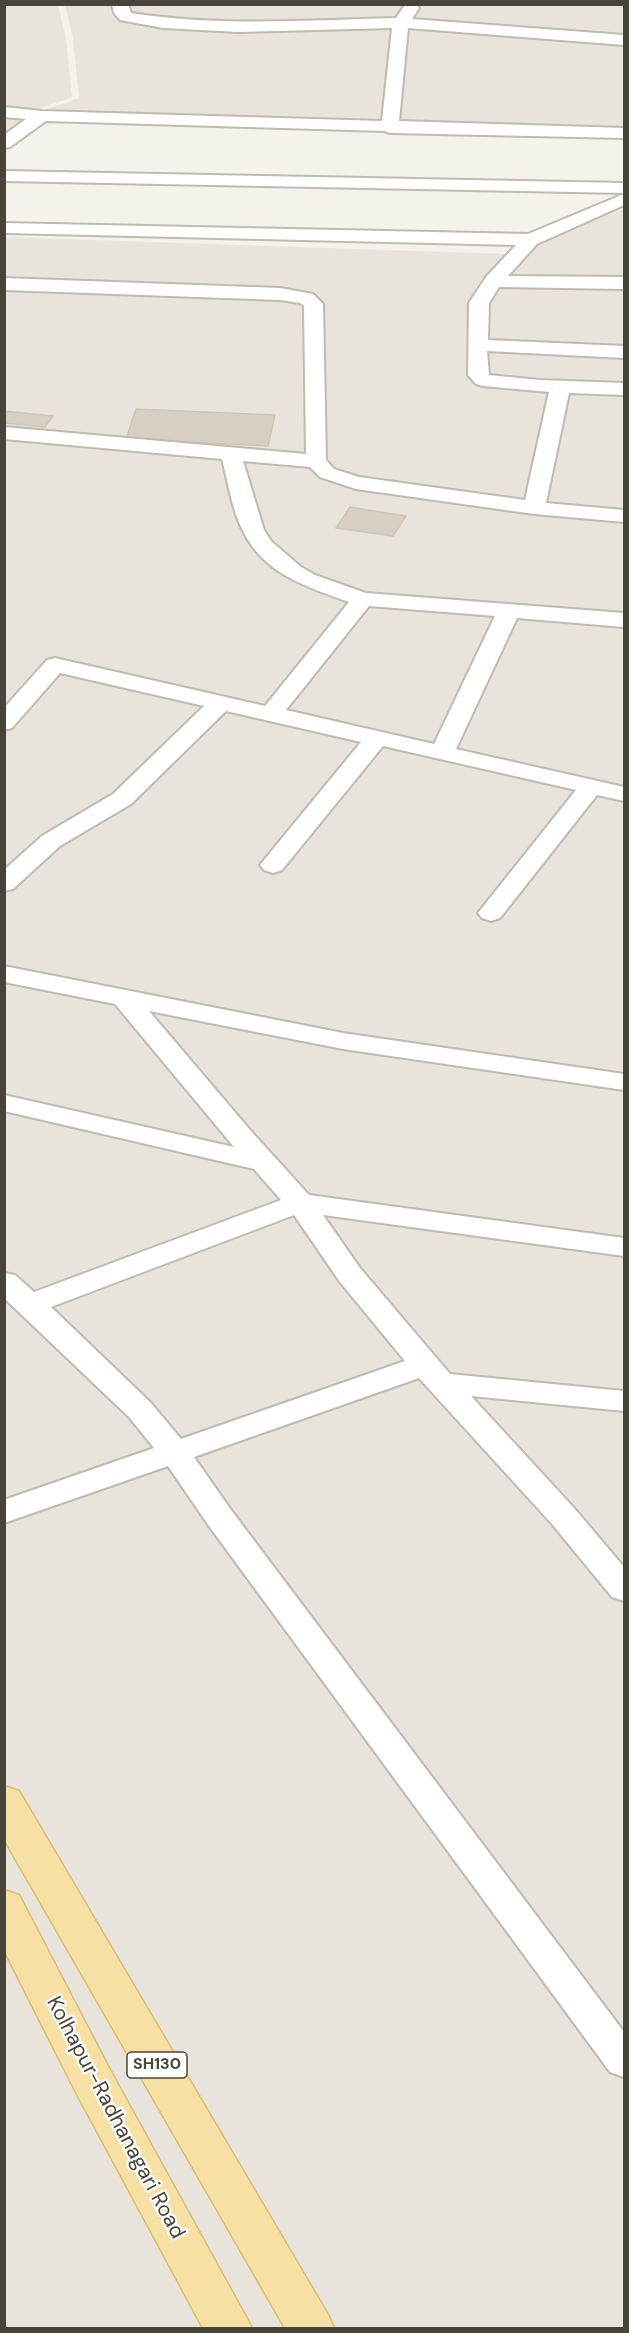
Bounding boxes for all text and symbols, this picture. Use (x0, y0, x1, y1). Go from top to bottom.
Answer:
street label: Kolhapur-Radhanagari Road (40, 1993, 190, 2243)
road number: SH130 (127, 2052, 187, 2078)

